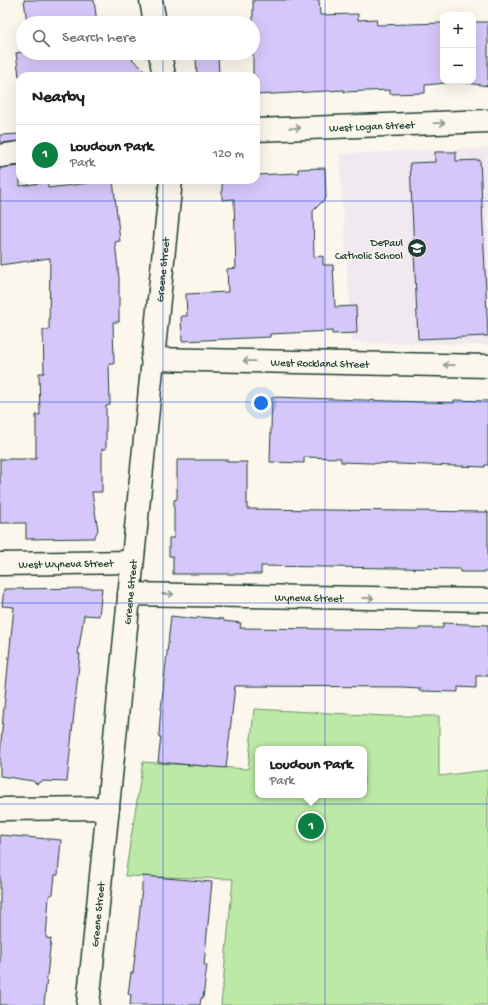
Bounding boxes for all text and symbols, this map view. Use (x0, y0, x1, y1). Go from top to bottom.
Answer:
map controls (440, 12, 476, 84)
button: + (440, 12, 476, 48)
search box (16, 16, 260, 60)
icon: search (30, 27, 52, 49)
text: Search here (62, 29, 136, 47)
button: − (440, 48, 476, 84)
text: Nearby (32, 88, 85, 108)
one-way arrow (432, 119, 445, 127)
street label: West Logan Street (329, 120, 416, 135)
one-way arrow (288, 125, 301, 132)
text: Loudoun Park (70, 138, 153, 156)
text: 1 (42, 147, 48, 162)
text: 120 m (213, 147, 244, 162)
text: Park (70, 156, 95, 171)
street label: Greene Street (155, 235, 173, 303)
school or university icon: DePaul Catholic School (406, 237, 428, 259)
place label: DePaul Catholic School (335, 238, 404, 263)
one-way arrow (243, 357, 256, 365)
street label: West Rockland Street (271, 357, 371, 372)
one-way arrow (443, 361, 456, 369)
your location (251, 393, 271, 413)
street label: West Wyneva Street (18, 558, 115, 572)
street label: Greene Street (122, 558, 141, 625)
one-way arrow (161, 591, 174, 598)
street label: Wyneva Street (275, 592, 345, 606)
one-way arrow (361, 594, 374, 602)
popup (255, 746, 367, 798)
text: Loudoun Park (269, 756, 353, 774)
text: Park (269, 774, 294, 789)
pin: 1 (298, 811, 324, 841)
street label: Greene Street (90, 880, 108, 948)

